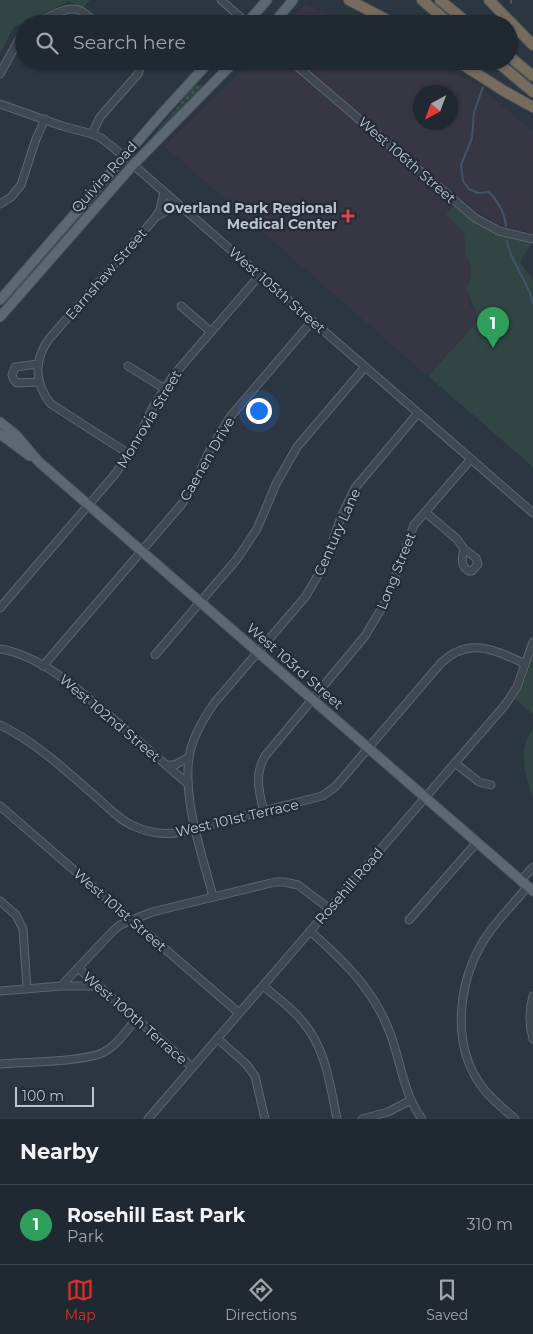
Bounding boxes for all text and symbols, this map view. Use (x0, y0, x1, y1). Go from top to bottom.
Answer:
search box (15, 15, 518, 70)
icon: search (33, 29, 61, 57)
text: Search here (73, 31, 186, 54)
north arrow (413, 85, 458, 130)
street label: West 106th Street (355, 113, 460, 207)
street label: Quivira Road (67, 138, 141, 216)
place label: Overland Park Regional Medical Center (163, 199, 337, 233)
marker: Overland Park Regional Medical Center (341, 209, 355, 223)
street label: Earnshaw Street (61, 224, 151, 323)
street label: West 105th Street (225, 243, 329, 337)
pin: 1 (477, 307, 509, 348)
street label: Monrovia Street (113, 366, 186, 471)
your location (246, 398, 272, 424)
street label: Caenen Drive (176, 414, 238, 504)
street label: Century Lane (310, 485, 364, 579)
street label: Long Street (372, 529, 420, 612)
street label: West 103rd Street (243, 619, 347, 713)
street label: West 102nd Street (56, 670, 165, 766)
street label: West 101st Terrace (174, 795, 300, 841)
street label: Rosehill Road (311, 844, 387, 928)
street label: West 101st Street (70, 865, 170, 955)
street label: West 100th Terrace (79, 968, 191, 1068)
scale bar (15, 1084, 94, 1107)
text: 100 m (22, 1087, 64, 1105)
text: Nearby (20, 1139, 99, 1164)
text: Rosehill East Park (67, 1204, 245, 1227)
text: 1 (33, 1215, 39, 1234)
text: 310 m (466, 1215, 513, 1234)
text: Park (67, 1227, 104, 1246)
tab: Map (65, 1276, 96, 1324)
tab: Directions (225, 1276, 297, 1324)
tab: Saved (426, 1276, 468, 1324)

